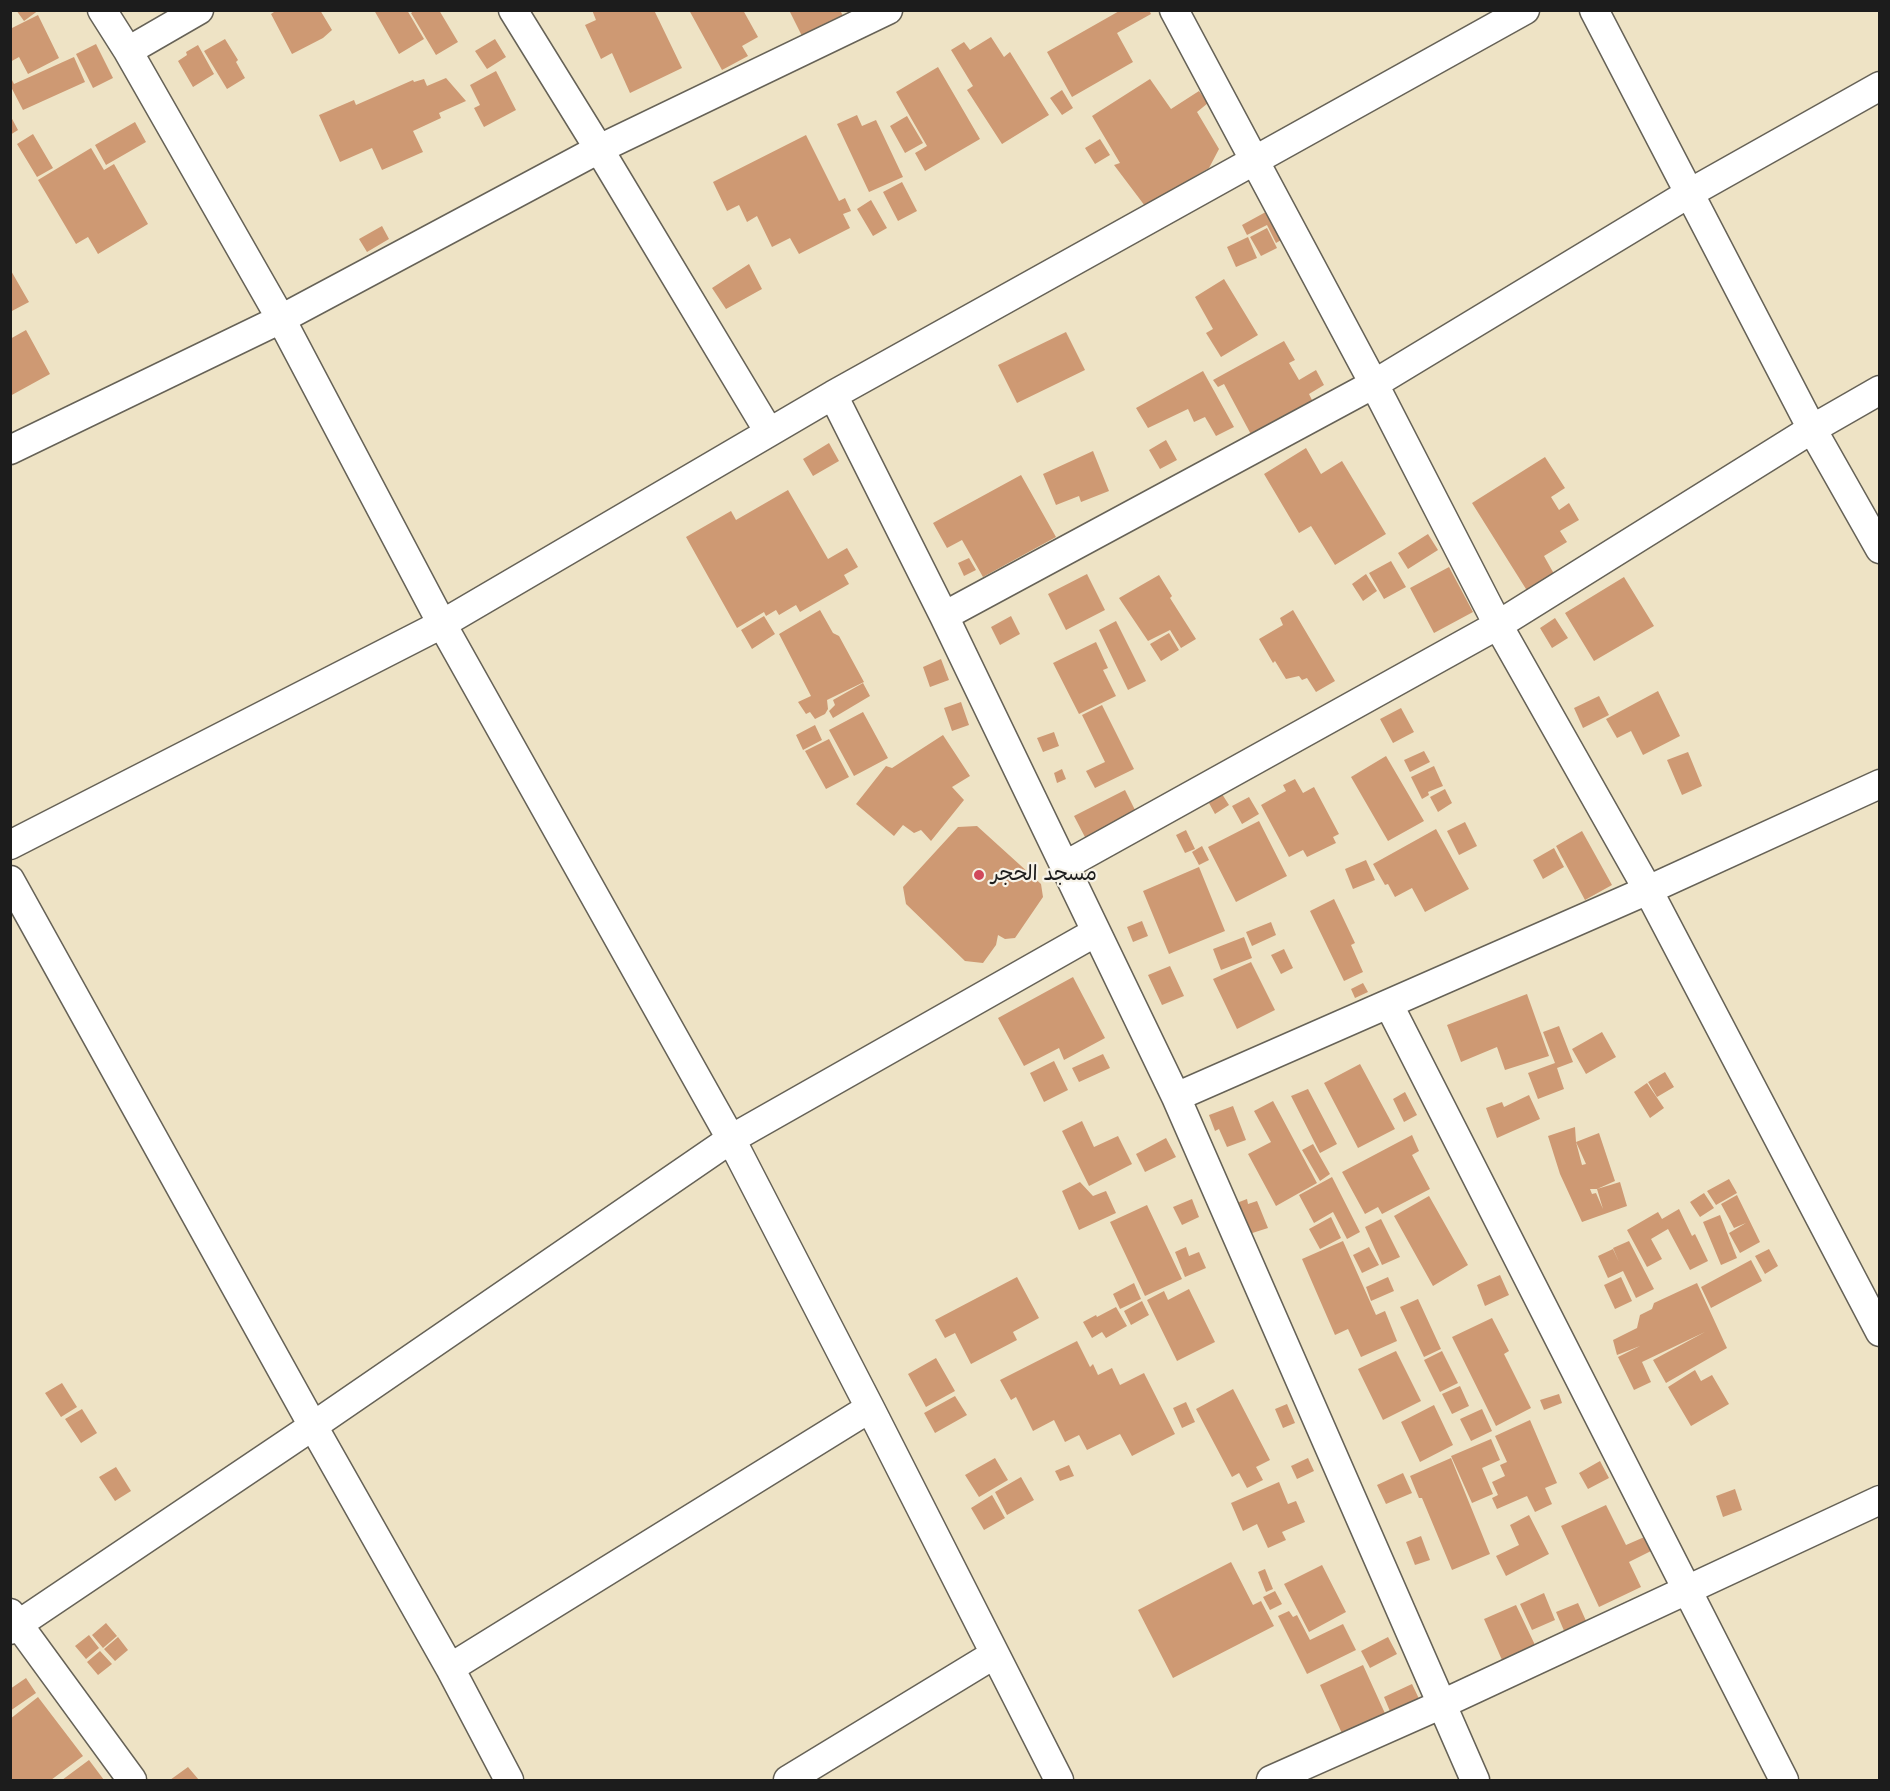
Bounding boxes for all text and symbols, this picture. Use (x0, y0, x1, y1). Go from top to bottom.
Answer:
place label: مسجد الحجر (991, 862, 1097, 888)
marker: مسجد الحجر (972, 868, 986, 882)

